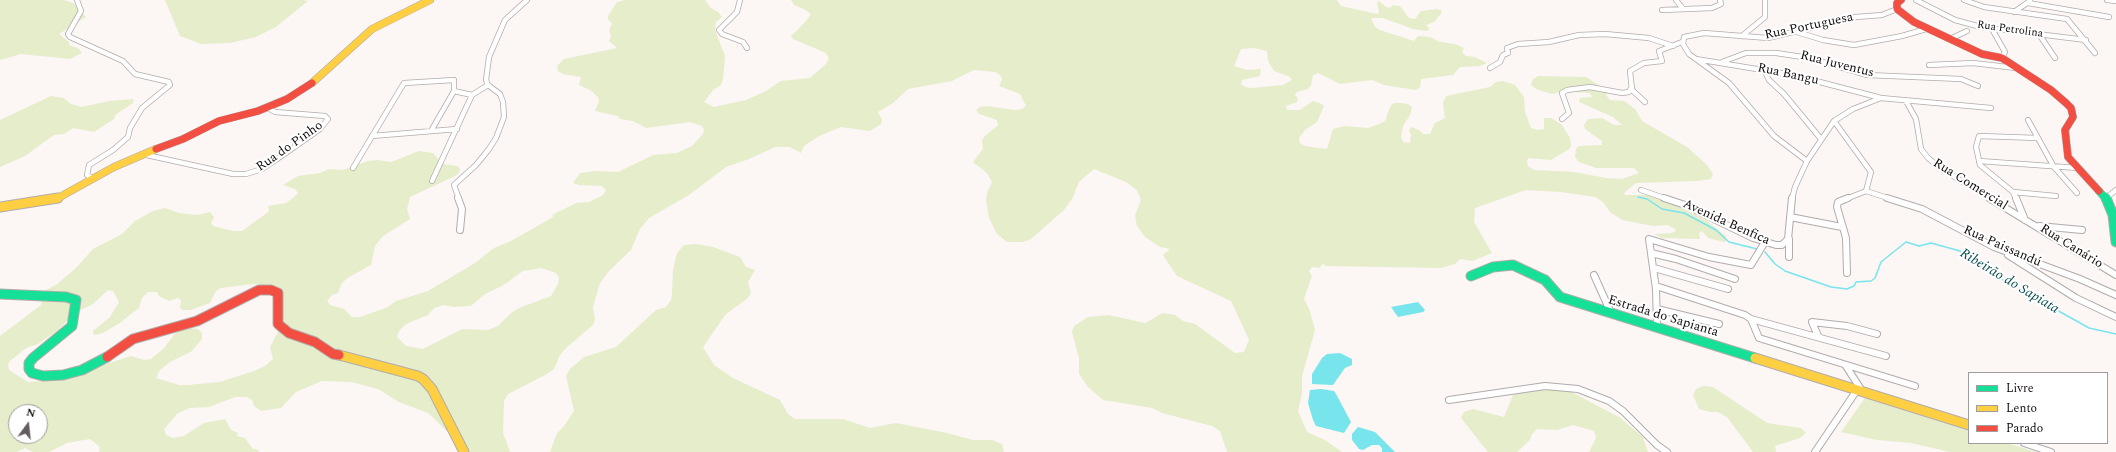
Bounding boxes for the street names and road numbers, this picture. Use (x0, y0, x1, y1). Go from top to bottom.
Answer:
street label: Rua Portuguesa (1763, 10, 1855, 44)
street label: Rua Petrolina (1976, 19, 2044, 41)
street label: Rua Juventus (1799, 48, 1875, 82)
street label: Rua Bangu (1756, 61, 1820, 89)
street label: Rua do Pinho (254, 118, 326, 176)
street label: Rua Comercial (1930, 156, 2010, 214)
street label: Avenida Benfica (1680, 197, 1772, 249)
street label: Rua Canário (2037, 221, 2105, 273)
street label: Rua Paissandú (1961, 223, 2043, 271)
street label: Estrada do Sapianta (1606, 293, 1720, 341)

